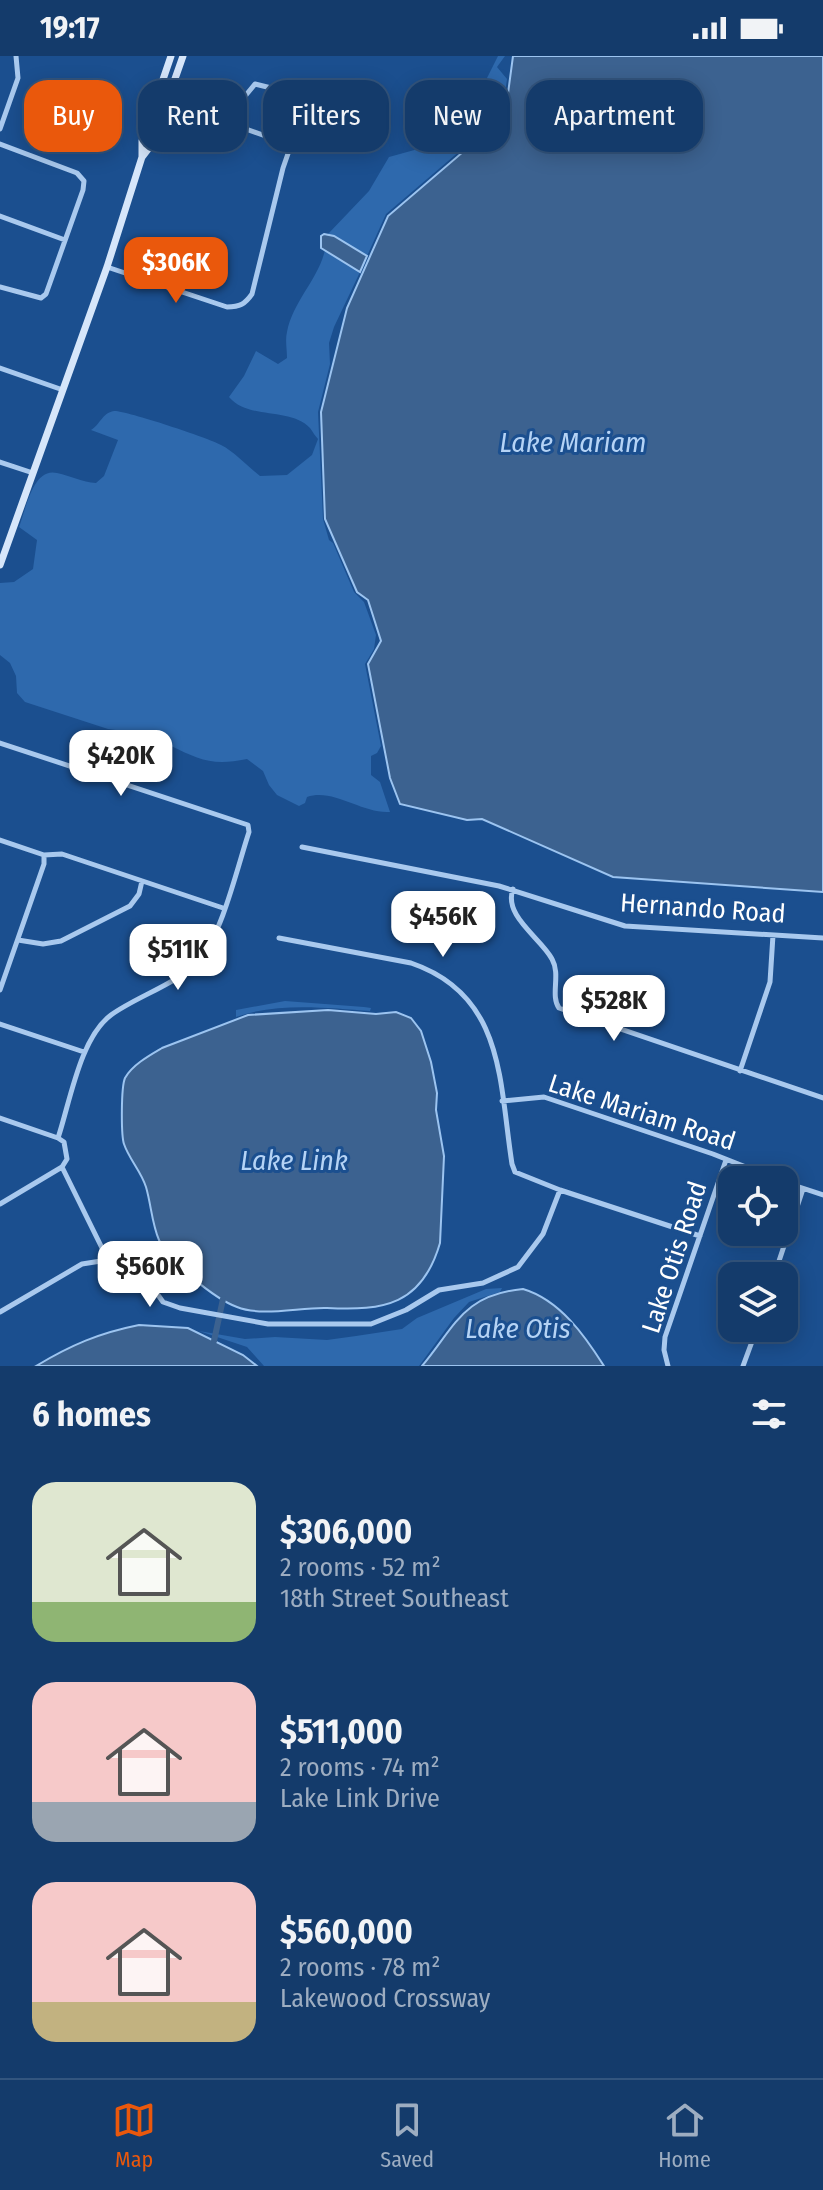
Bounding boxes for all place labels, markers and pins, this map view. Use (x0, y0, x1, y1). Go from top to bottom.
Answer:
pin: $306K (120, 237, 232, 305)
pin: $420K (65, 730, 177, 798)
pin: $456K (387, 891, 499, 959)
pin: $511K (122, 924, 234, 992)
pin: $528K (558, 975, 670, 1043)
pin: $560K (94, 1241, 206, 1309)

